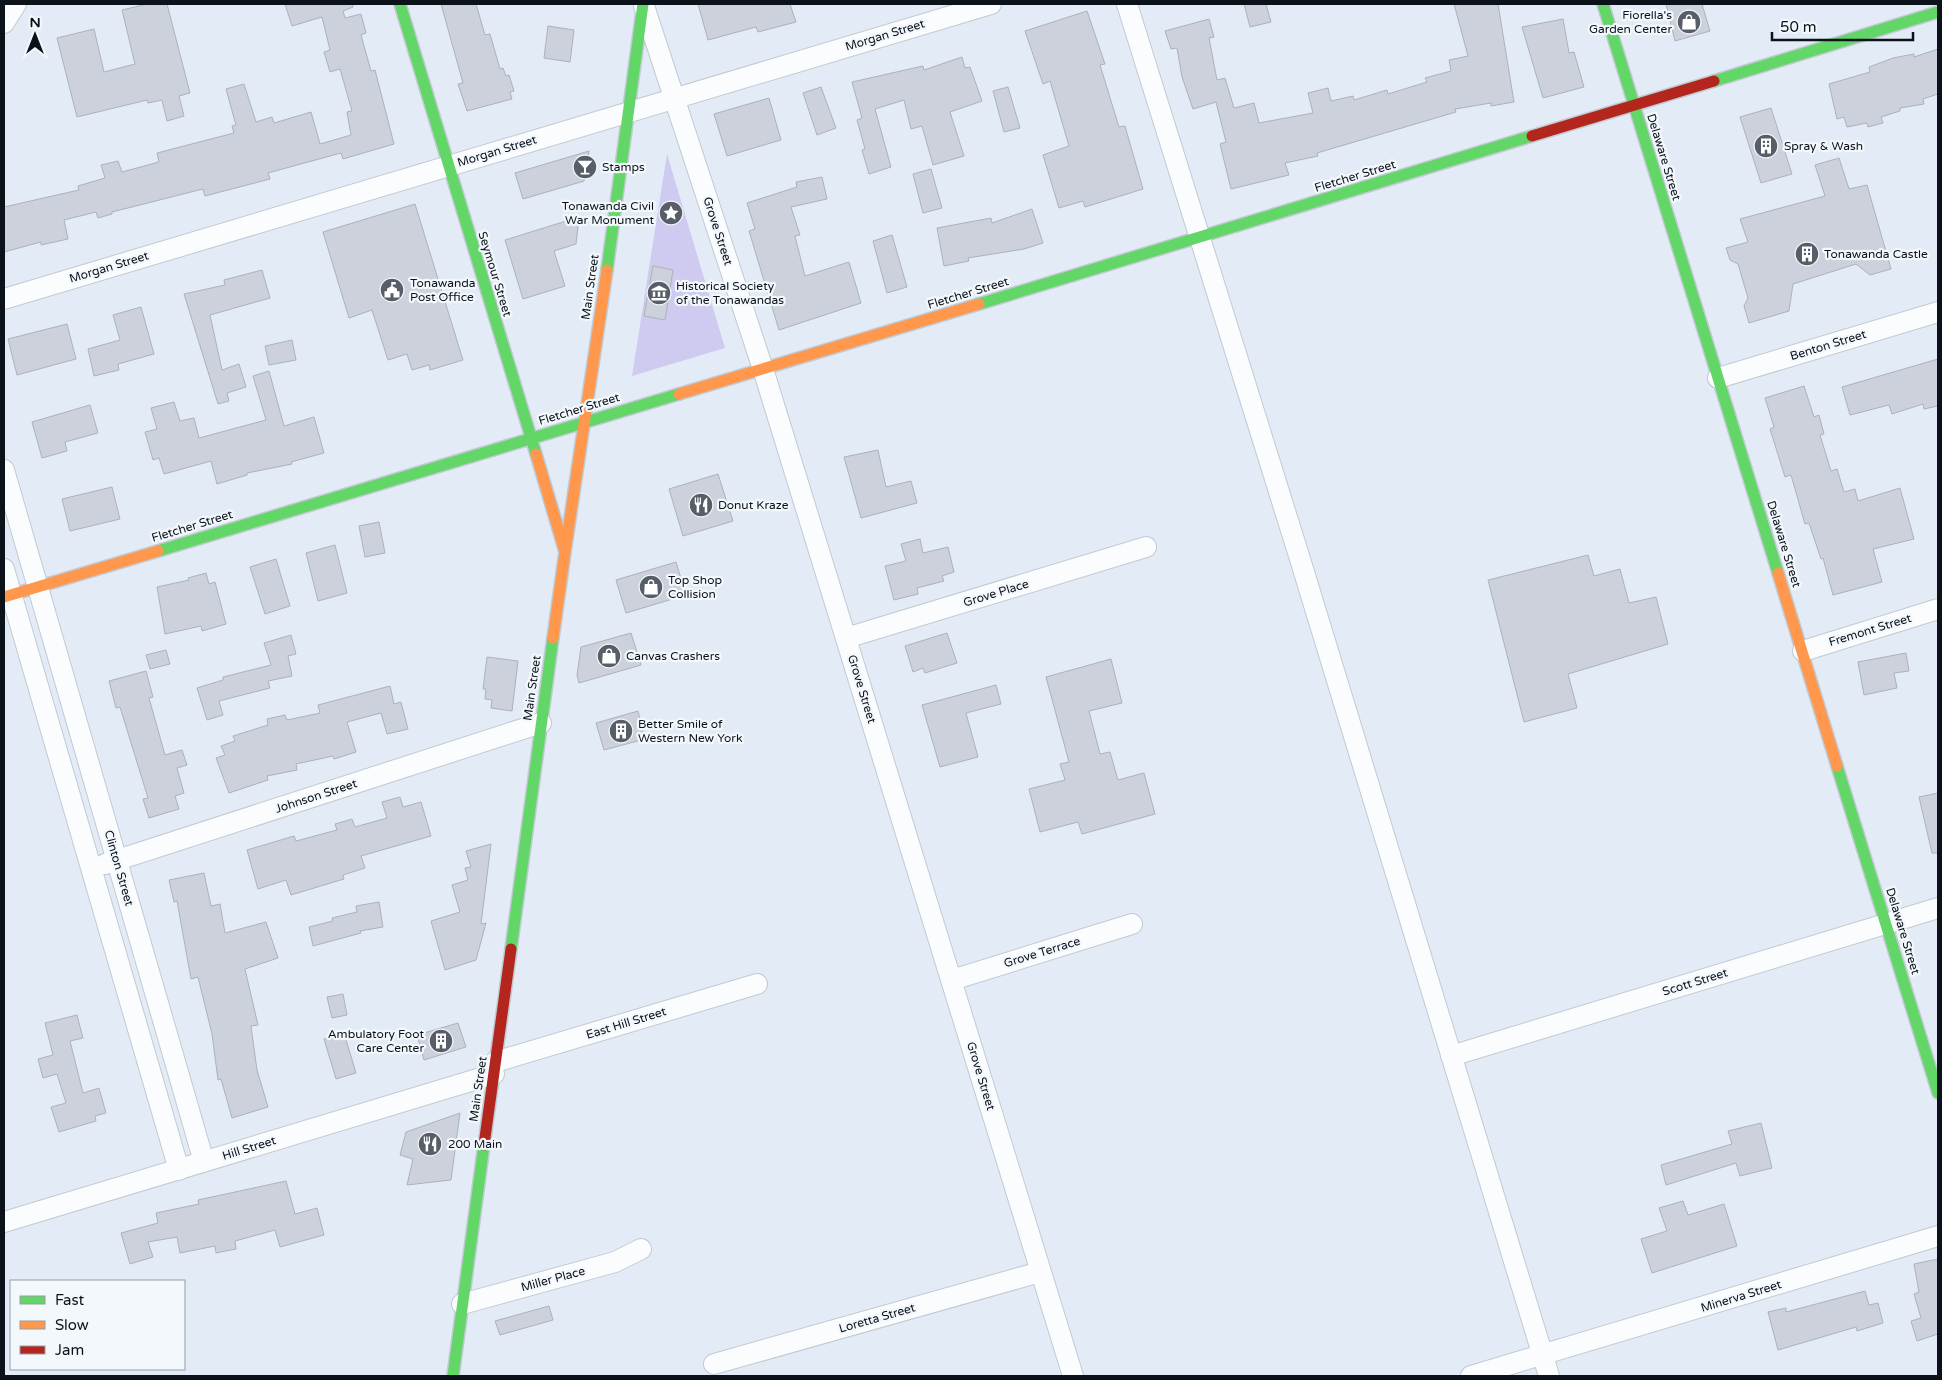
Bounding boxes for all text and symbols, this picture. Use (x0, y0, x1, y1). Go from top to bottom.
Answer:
place label: Fiorella's Garden Center (1589, 8, 1672, 36)
shop icon: Fiorella's Garden Center (1676, 9, 1702, 35)
north arrow (10, 10, 60, 60)
scale bar (1772, 10, 1913, 42)
text: N (29, 14, 41, 31)
street label: Morgan Street (844, 16, 927, 54)
text: 50 m (1780, 18, 1817, 36)
street label: Delaware Street (1644, 112, 1684, 202)
street label: Morgan Street (456, 132, 539, 170)
building icon: Spray & Wash (1753, 133, 1779, 159)
place label: Spray & Wash (1784, 139, 1863, 153)
bar icon: Stamps (572, 154, 598, 180)
street label: Fletcher Street (1313, 157, 1398, 195)
place label: Stamps (602, 160, 645, 174)
street label: Grove Street (700, 195, 736, 267)
place label: Tonawanda Civil War Monument (562, 199, 654, 227)
place icon: Tonawanda Civil War Monument (658, 200, 684, 226)
street label: Seymour Street (475, 230, 515, 319)
building icon: Tonawanda Castle (1794, 241, 1820, 267)
place label: Tonawanda Castle (1824, 247, 1928, 261)
street label: Morgan Street (68, 248, 151, 286)
street label: Main Street (578, 253, 602, 321)
street label: Fletcher Street (926, 274, 1011, 312)
place label: Tonawanda Post Office (410, 276, 476, 304)
public building icon: Tonawanda Post Office (379, 277, 405, 303)
place label: Historical Society of the Tonawandas (676, 279, 784, 307)
museum icon: Historical Society of the Tonawandas (646, 280, 672, 306)
street label: Benton Street (1788, 327, 1868, 363)
street label: Fletcher Street (537, 390, 622, 428)
restaurant icon: Donut Kraze (688, 492, 714, 518)
place label: Donut Kraze (718, 498, 789, 512)
street label: Delaware Street (1764, 499, 1804, 589)
street label: Fletcher Street (150, 507, 235, 545)
place label: Top Shop Collision (668, 573, 722, 601)
shop icon: Top Shop Collision (638, 574, 664, 600)
street label: Grove Place (962, 576, 1031, 610)
street label: Fremont Street (1827, 611, 1913, 649)
shop icon: Canvas Crashers (596, 643, 622, 669)
place label: Canvas Crashers (626, 649, 720, 663)
street label: Grove Street (845, 653, 879, 725)
street label: Main Street (520, 654, 544, 722)
place label: Better Smile of Western New York (638, 717, 743, 745)
building icon: Better Smile of Western New York (608, 718, 634, 744)
street label: Johnson Street (273, 776, 359, 816)
street label: Clinton Street (102, 829, 137, 908)
street label: Delaware Street (1883, 886, 1923, 976)
street label: Grove Terrace (1002, 934, 1082, 970)
street label: Scott Street (1661, 965, 1730, 999)
street label: East Hill Street (584, 1004, 668, 1042)
place label: Ambulatory Foot Care Center (328, 1027, 424, 1055)
building icon: Ambulatory Foot Care Center (428, 1028, 454, 1054)
street label: Grove Street (964, 1040, 998, 1112)
street label: Main Street (466, 1055, 490, 1123)
restaurant icon: 200 Main (417, 1131, 443, 1157)
street label: Hill Street (220, 1133, 278, 1163)
place label: 200 Main (448, 1137, 502, 1151)
street label: Miller Place (519, 1264, 587, 1294)
street label: Minerva Street (1699, 1277, 1783, 1315)
legend (10, 1280, 185, 1370)
text: Fast (55, 1291, 85, 1309)
street label: Loretta Street (837, 1300, 917, 1336)
text: Slow (55, 1316, 89, 1334)
text: Jam (55, 1341, 84, 1359)

